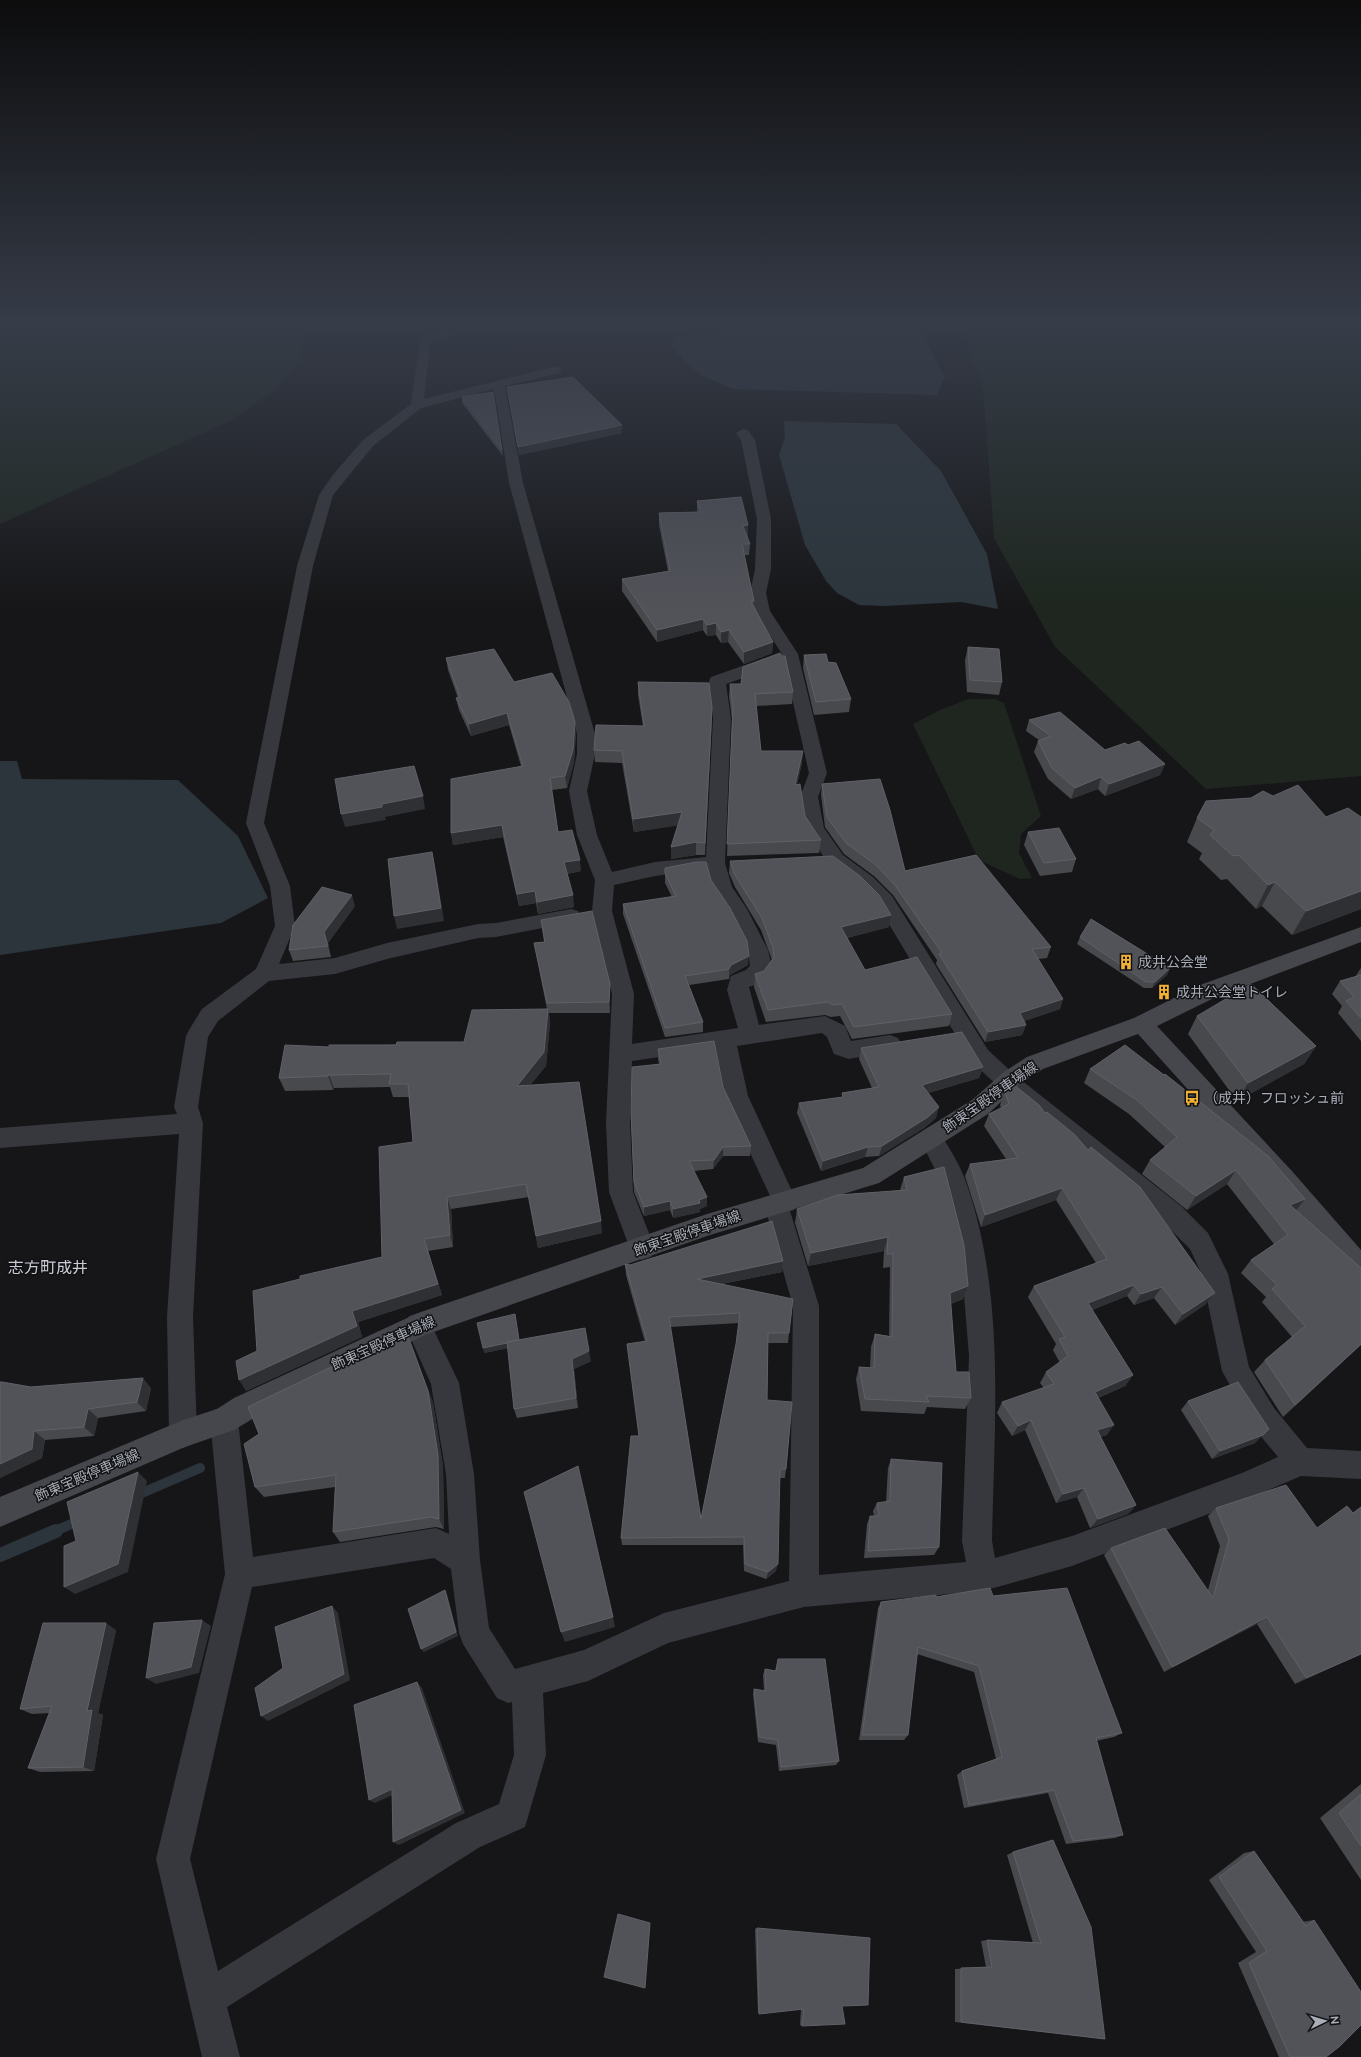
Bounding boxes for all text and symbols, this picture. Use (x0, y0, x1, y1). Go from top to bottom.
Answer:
building icon: 成井公会堂 (1117, 953, 1135, 971)
place label: 成井公会堂 (1138, 954, 1208, 970)
building icon: 成井公会堂トイレ (1155, 983, 1173, 1001)
place label: 成井公会堂トイレ (1176, 984, 1288, 1000)
street label: 飾東宝殿停車場線 (940, 1058, 1040, 1136)
bus stop icon: （成井）フロッシュ前 (1183, 1089, 1201, 1107)
place label: （成井）フロッシュ前 (1204, 1090, 1344, 1106)
street label: 飾東宝殿停車場線 (631, 1207, 743, 1259)
district label: 志方町成井 (8, 1258, 88, 1277)
street label: 飾東宝殿停車場線 (329, 1313, 437, 1373)
street label: 飾東宝殿停車場線 (32, 1446, 142, 1504)
north arrow (1305, 2001, 1345, 2041)
text: N (1328, 2015, 1341, 2025)

